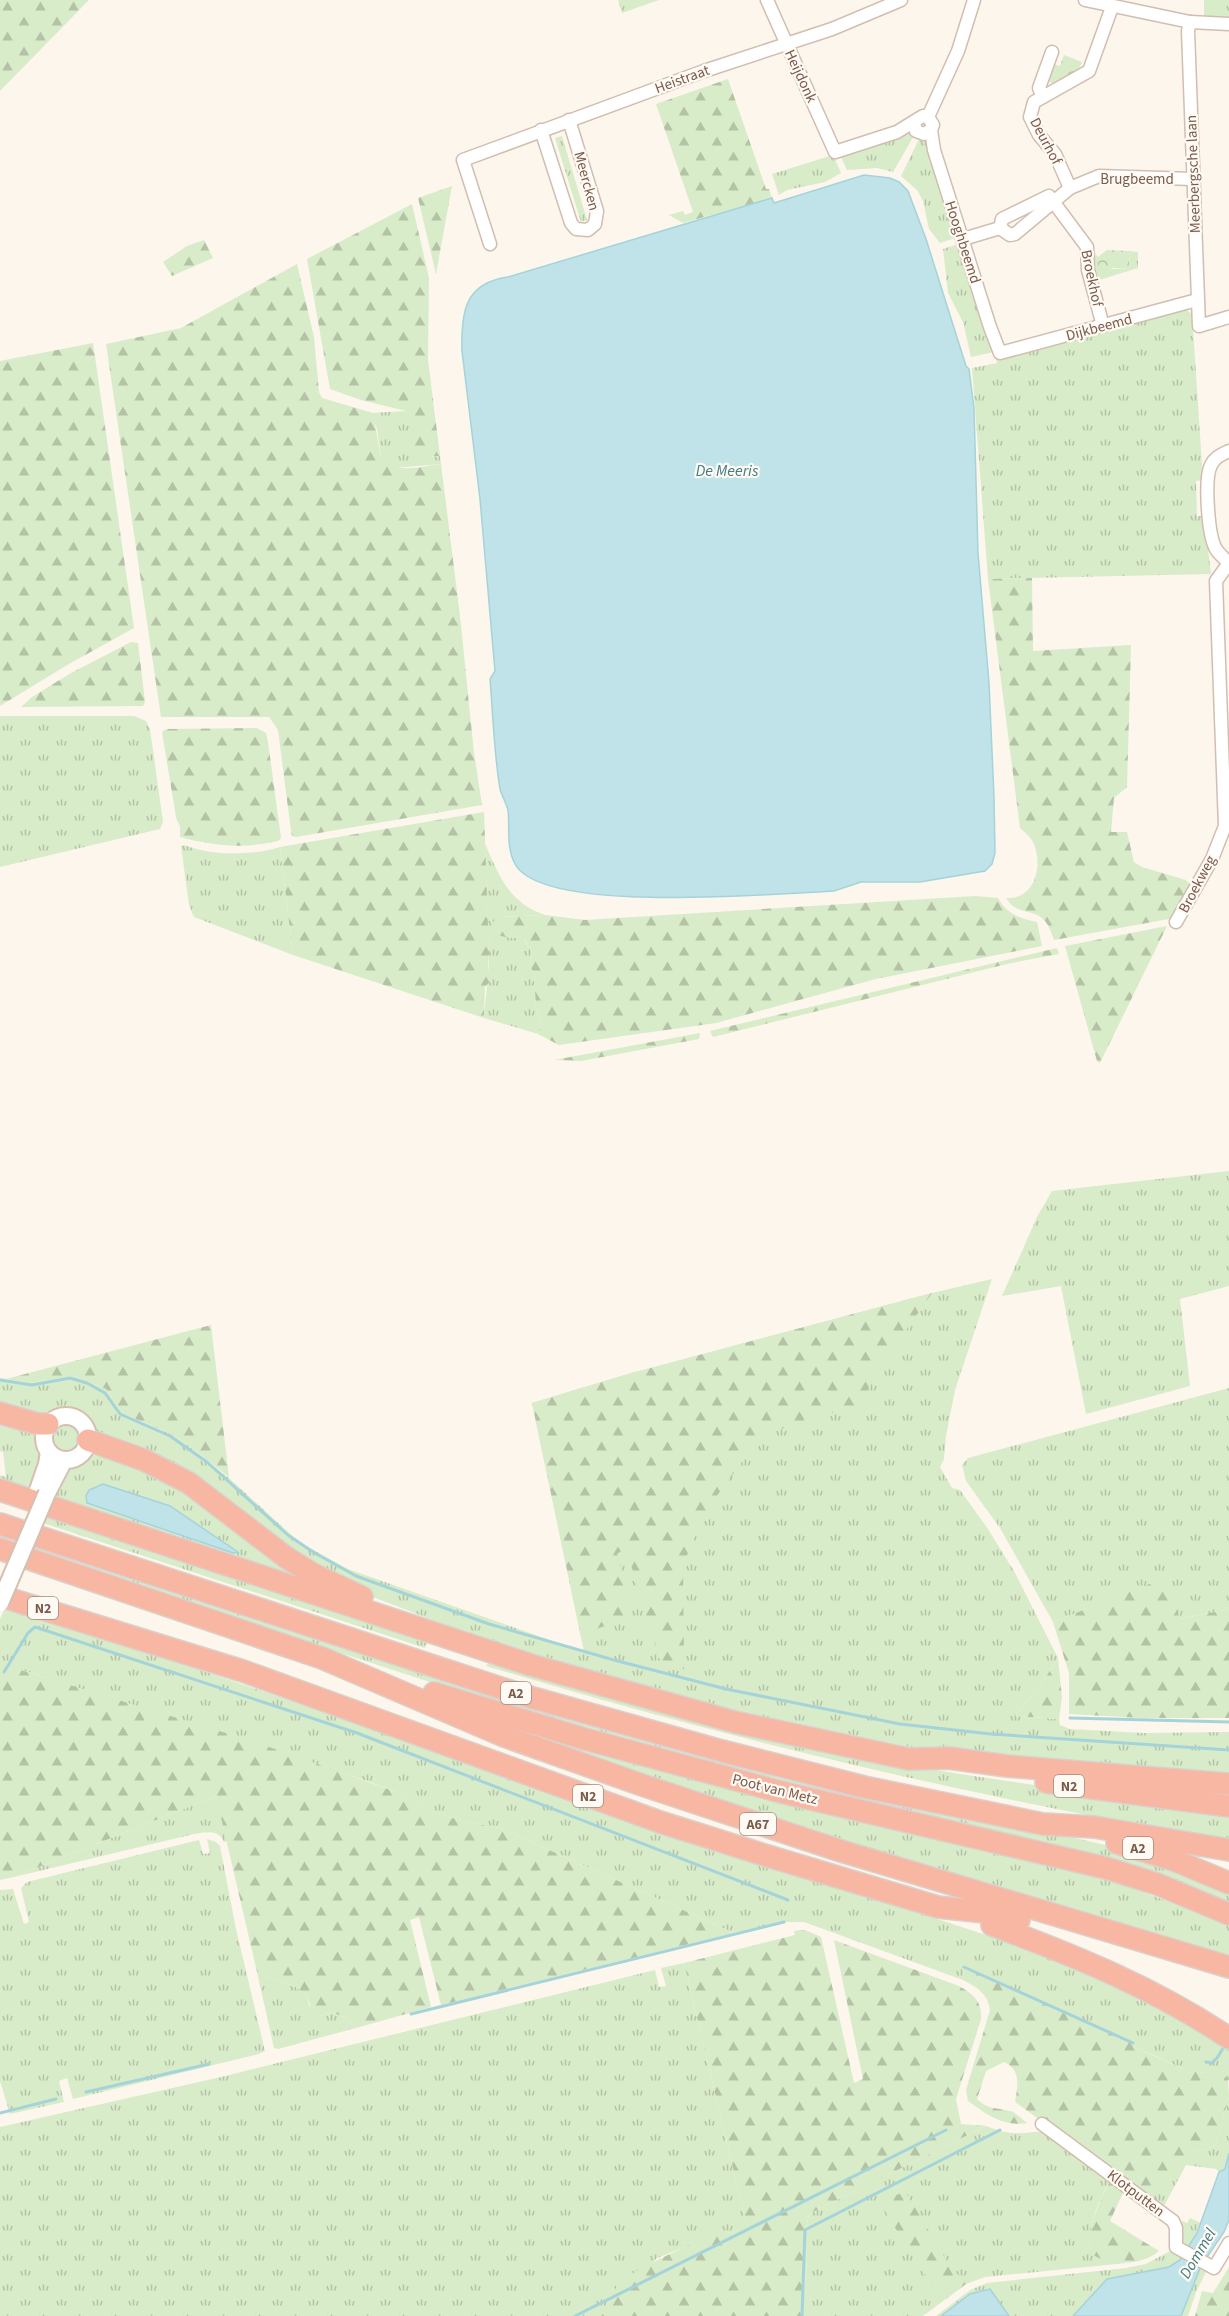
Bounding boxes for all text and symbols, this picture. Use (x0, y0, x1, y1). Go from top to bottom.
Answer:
street label: Heijdonk (779, 46, 822, 107)
street label: Heistraat (652, 60, 712, 99)
street label: Deurhof (1024, 114, 1067, 169)
street label: Meerbergsche laan (1181, 115, 1206, 233)
street label: Meercken (569, 149, 604, 213)
street label: Brugbeemd (1100, 169, 1174, 190)
street label: Hooghbeemd (939, 198, 986, 286)
street label: Broekhof (1075, 248, 1108, 309)
street label: Dijkbeemd (1064, 309, 1135, 346)
water label: De Meeris (696, 460, 759, 482)
street label: Broekweg (1174, 851, 1222, 917)
road number: N2 (28, 1597, 58, 1619)
road number: A2 (501, 1682, 531, 1704)
street label: Poot van Metz (730, 1769, 820, 1810)
road number: N2 (1054, 1775, 1084, 1797)
road number: N2 (573, 1785, 603, 1807)
road number: A67 (740, 1813, 776, 1835)
road number: A2 (1123, 1837, 1153, 1859)
street label: Klotputten (1103, 2165, 1169, 2222)
water label: Dommel (1174, 2224, 1221, 2283)

